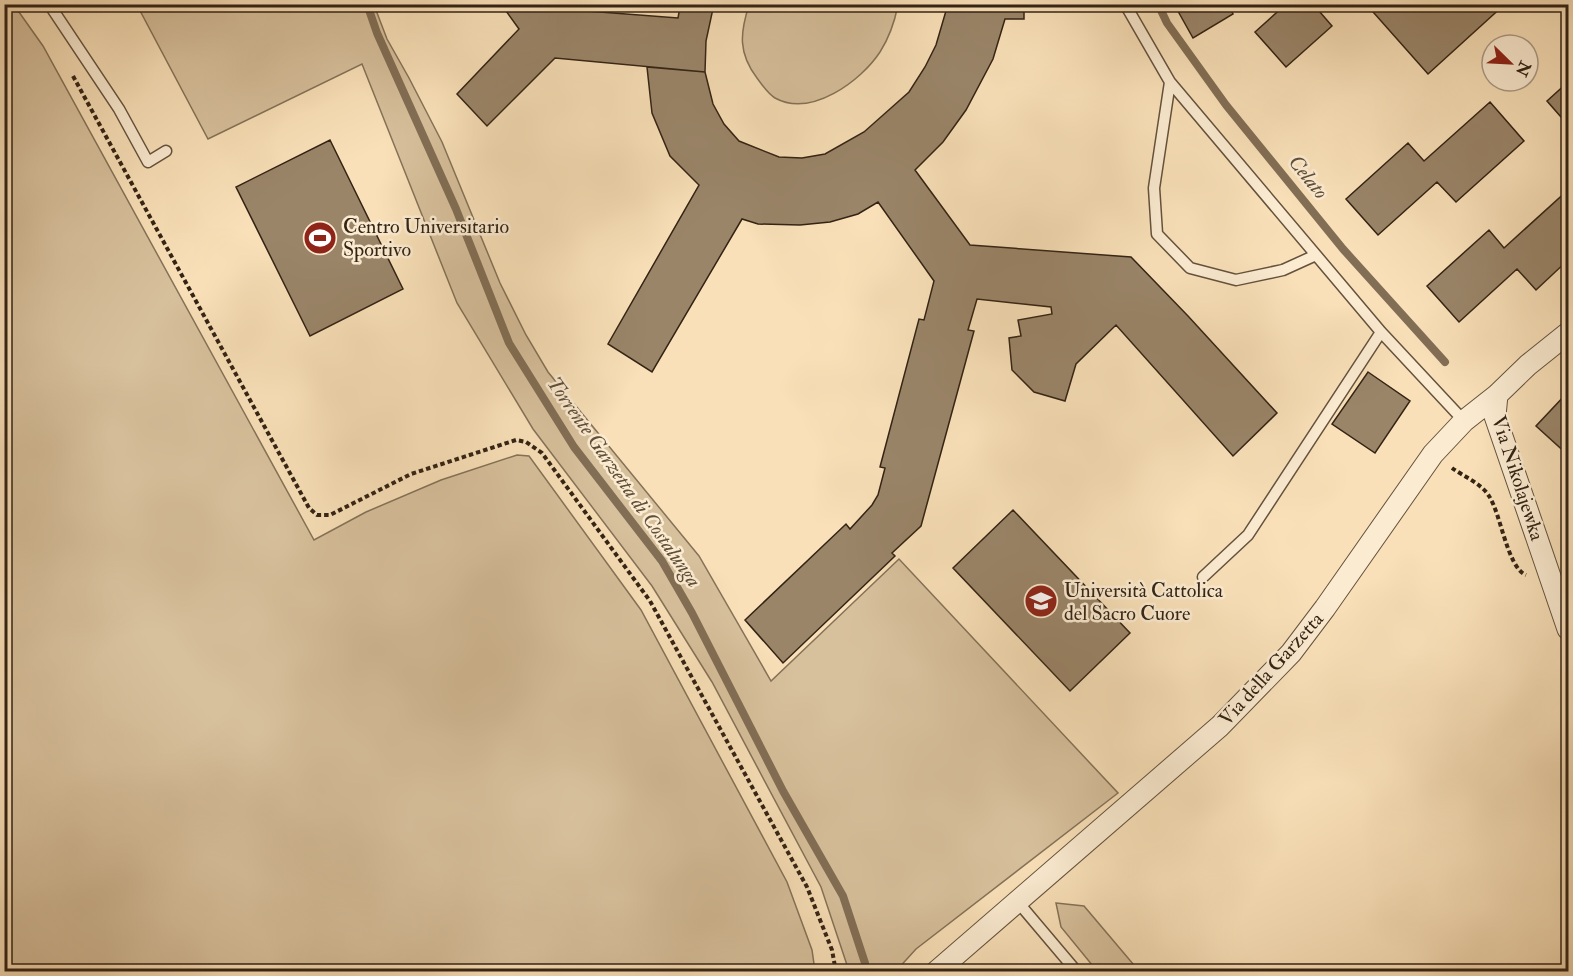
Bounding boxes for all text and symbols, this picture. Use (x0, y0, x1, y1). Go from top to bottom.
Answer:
north arrow (1480, 33, 1540, 93)
text: N (1510, 57, 1535, 80)
water label: Celato (1282, 149, 1334, 205)
place label: Centro Universitario Sportivo (343, 214, 509, 263)
sports icon: Centro Universitario Sportivo (302, 220, 338, 256)
water label: Torrente Garzetta di Costalunga (541, 371, 707, 593)
street label: Via Nikolajewka (1486, 412, 1550, 544)
place label: Università Cattolica del Sacro Cuore (1064, 578, 1224, 626)
school or university icon: Università Cattolica del Sacro Cuore (1023, 583, 1059, 619)
street label: Via della Garzetta (1213, 606, 1329, 731)

